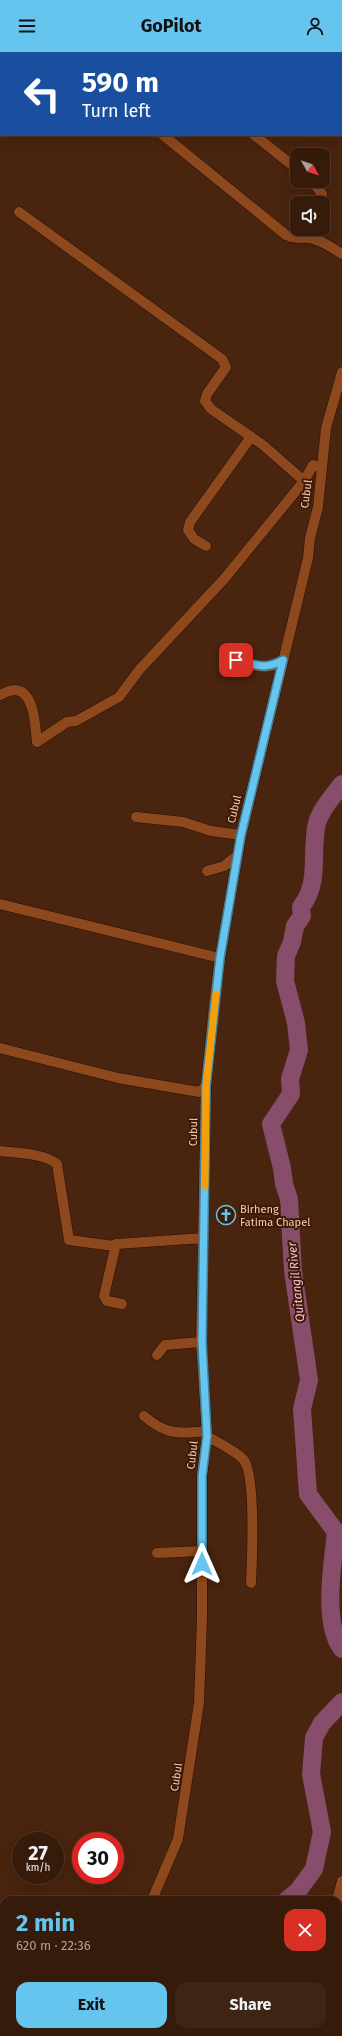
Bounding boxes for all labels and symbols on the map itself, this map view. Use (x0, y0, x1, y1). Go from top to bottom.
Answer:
north arrow (290, 148, 330, 188)
street label: Cubul (298, 479, 315, 509)
pin (219, 643, 253, 677)
street label: Cubul (225, 794, 244, 824)
street label: Cubul (187, 1118, 200, 1146)
place label: Birheng Fatima Chapel (240, 1203, 310, 1229)
church icon: Birheng Fatima Chapel (215, 1204, 237, 1226)
water label: Quitangil River (285, 1241, 307, 1323)
street label: Cubul (184, 1440, 201, 1470)
position arrow (181, 1543, 223, 1585)
street label: Cubul (168, 1762, 185, 1792)
speed limit sign: 30 (72, 1832, 124, 1884)

